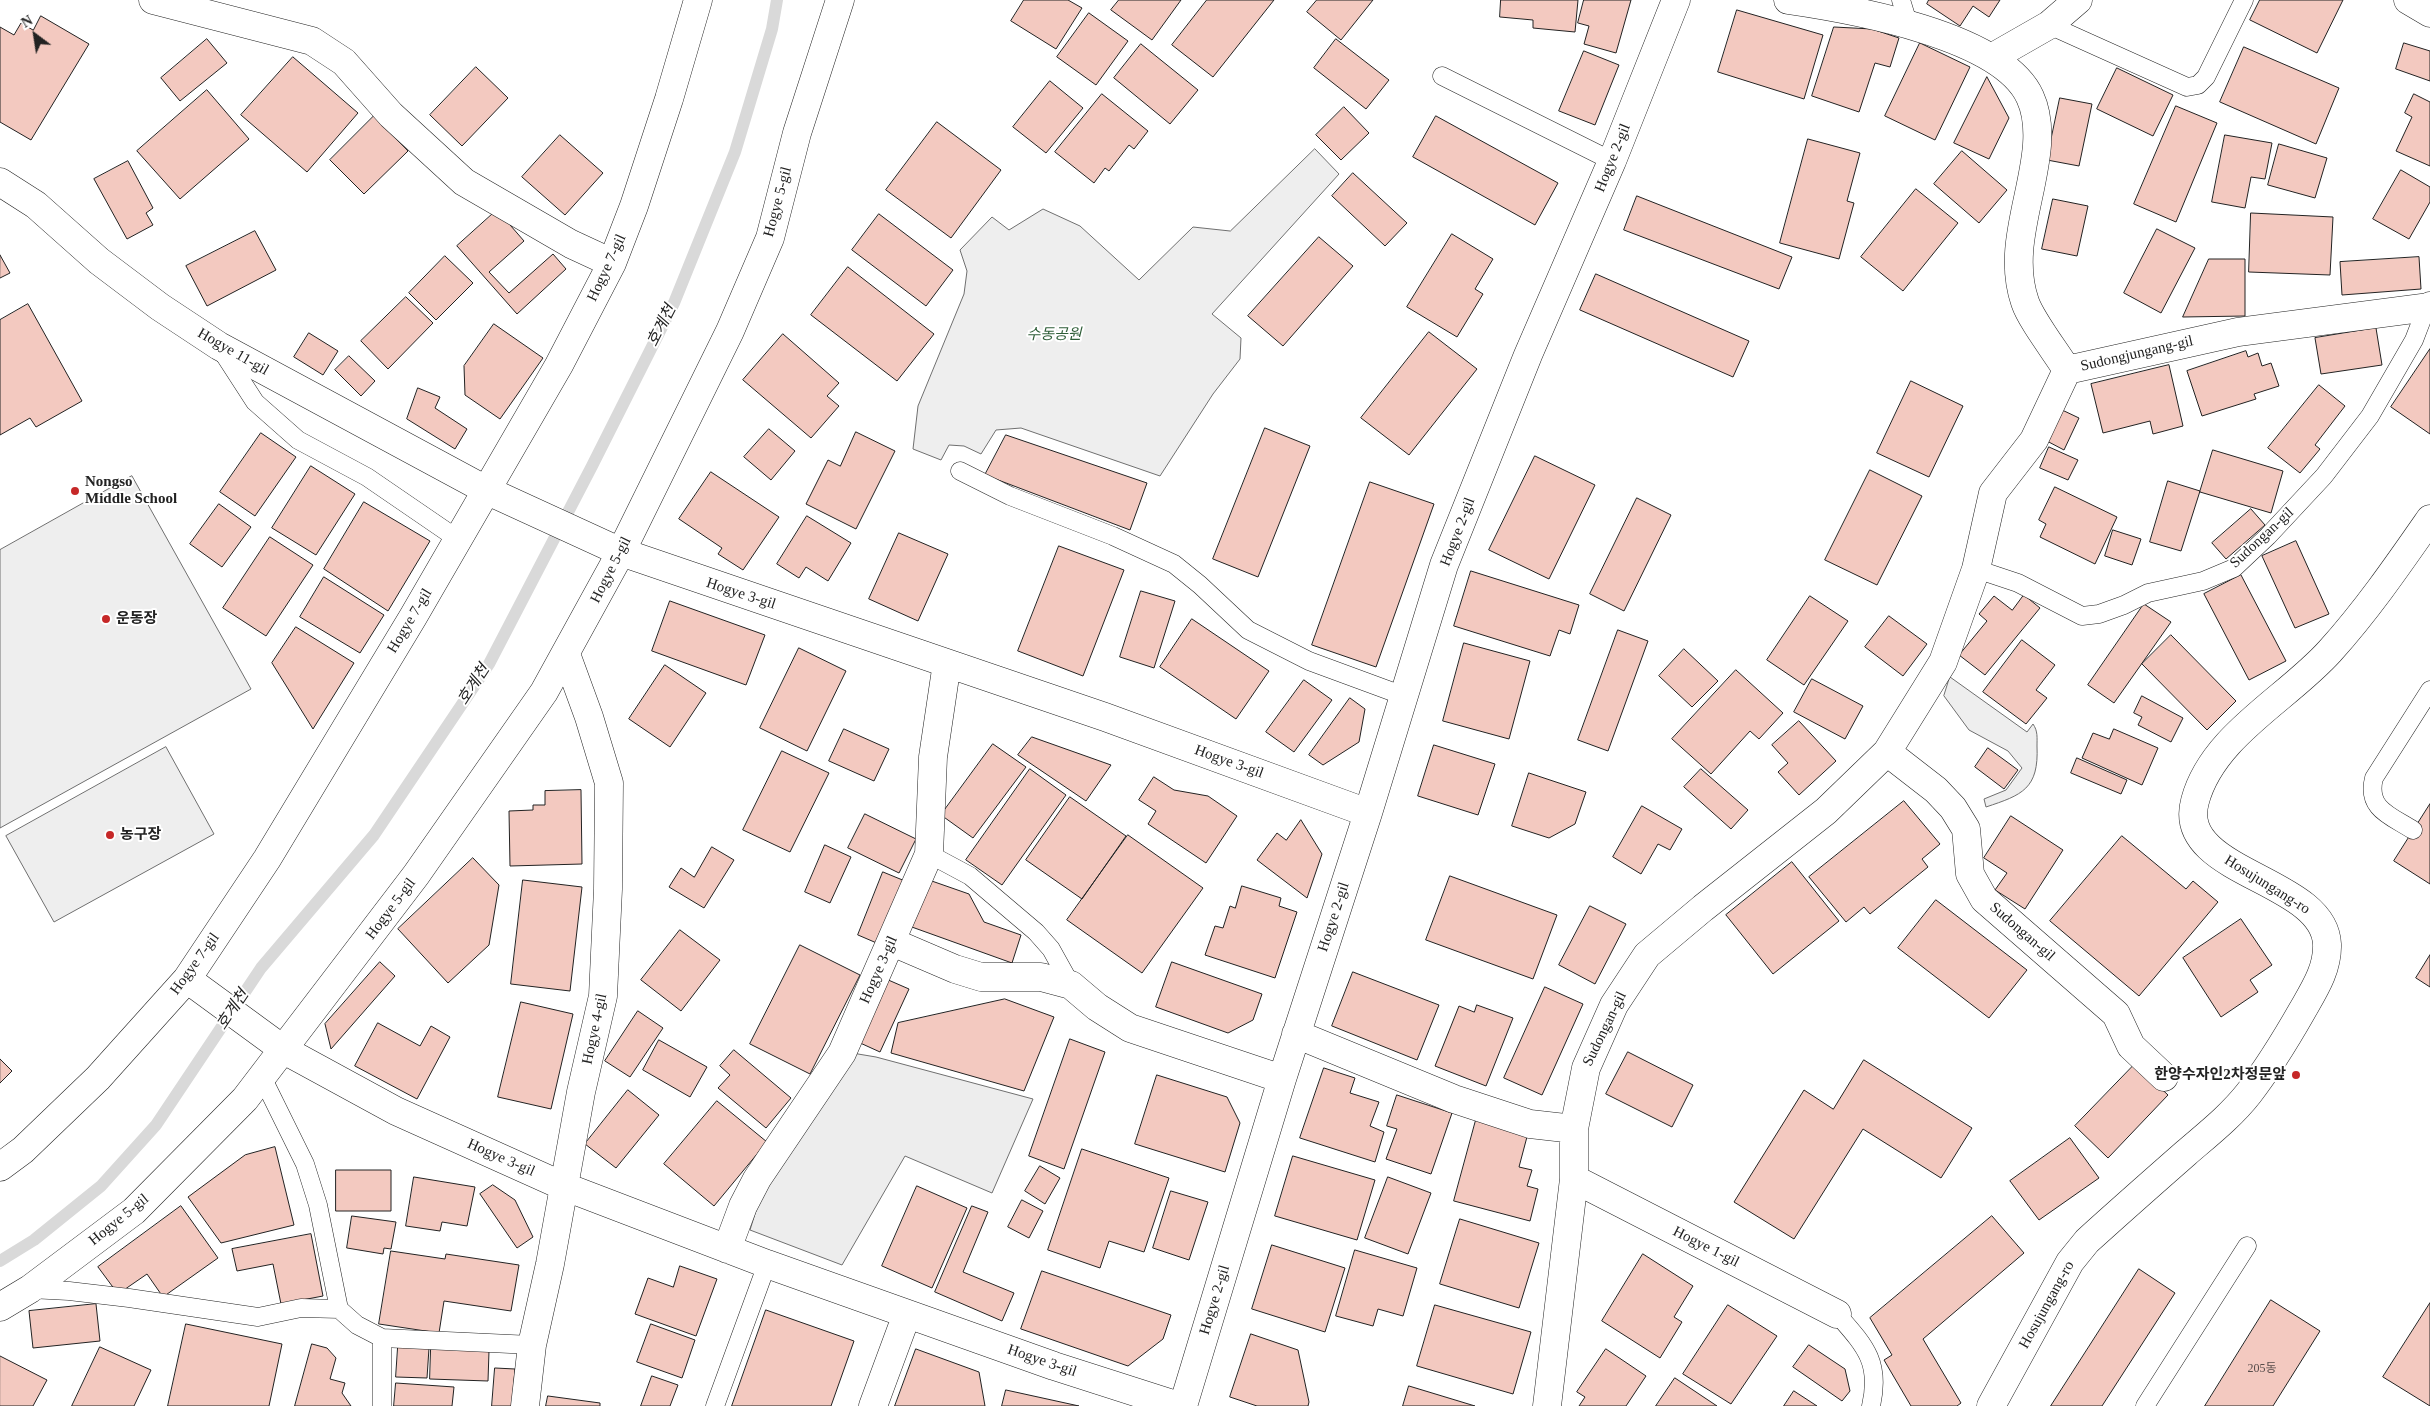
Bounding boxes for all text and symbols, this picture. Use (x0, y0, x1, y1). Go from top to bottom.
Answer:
north arrow (10, 10, 60, 60)
text: N (19, 13, 35, 31)
street label: Hogye 2-gil (1591, 121, 1635, 195)
street label: Hogye 5-gil (760, 165, 796, 239)
street label: Hogye 7-gil (584, 232, 630, 304)
water label: 호계천 (643, 302, 681, 350)
street label: Hogye 11-gil (194, 324, 272, 380)
park label: 수동공원 (1026, 326, 1082, 344)
street label: Sudongjungang-gil (2079, 332, 2195, 376)
place label: Nongso Middle School (85, 473, 177, 508)
marker: Nongso Middle School (69, 485, 81, 497)
street label: Hogye 2-gil (1437, 495, 1479, 569)
street label: Sudongan-gil (2226, 504, 2298, 572)
street label: Hogye 5-gil (587, 534, 635, 606)
street label: Hogye 3-gil (704, 574, 778, 614)
street label: Hogye 7-gil (384, 585, 436, 657)
place label: 운동장 (116, 610, 157, 628)
marker: 운동장 (100, 613, 112, 625)
water label: 호계천 (454, 661, 494, 709)
street label: Hogye 3-gil (1192, 741, 1266, 783)
place label: 농구장 (120, 826, 161, 844)
marker: 농구장 (104, 829, 116, 841)
street label: Hosujungang-ro (2221, 852, 2313, 918)
street label: Hogye 5-gil (362, 875, 420, 943)
street label: Hogye 2-gil (1314, 880, 1354, 954)
street label: Sudongan-gil (1986, 899, 2058, 965)
street label: Hogye 7-gil (167, 930, 223, 998)
street label: Hogye 3-gil (856, 933, 902, 1007)
water label: 호계천 (213, 986, 253, 1034)
street label: Sudongan-gil (1579, 989, 1631, 1069)
street label: Hogye 4-gil (579, 992, 611, 1066)
place label: 한양수자인2차정문앞 (2154, 1066, 2286, 1084)
marker: 한양수자인2차정문앞 (2290, 1069, 2302, 1081)
street label: Hogye 3-gil (464, 1135, 538, 1181)
street label: Hogye 5-gil (85, 1190, 153, 1250)
street label: Hogye 1-gil (1670, 1223, 1742, 1271)
street label: Hosujungang-ro (2015, 1258, 2079, 1352)
street label: Hogye 2-gil (1196, 1263, 1234, 1337)
street label: Hogye 3-gil (1005, 1341, 1079, 1381)
house number: 205동 (2247, 1362, 2277, 1376)

